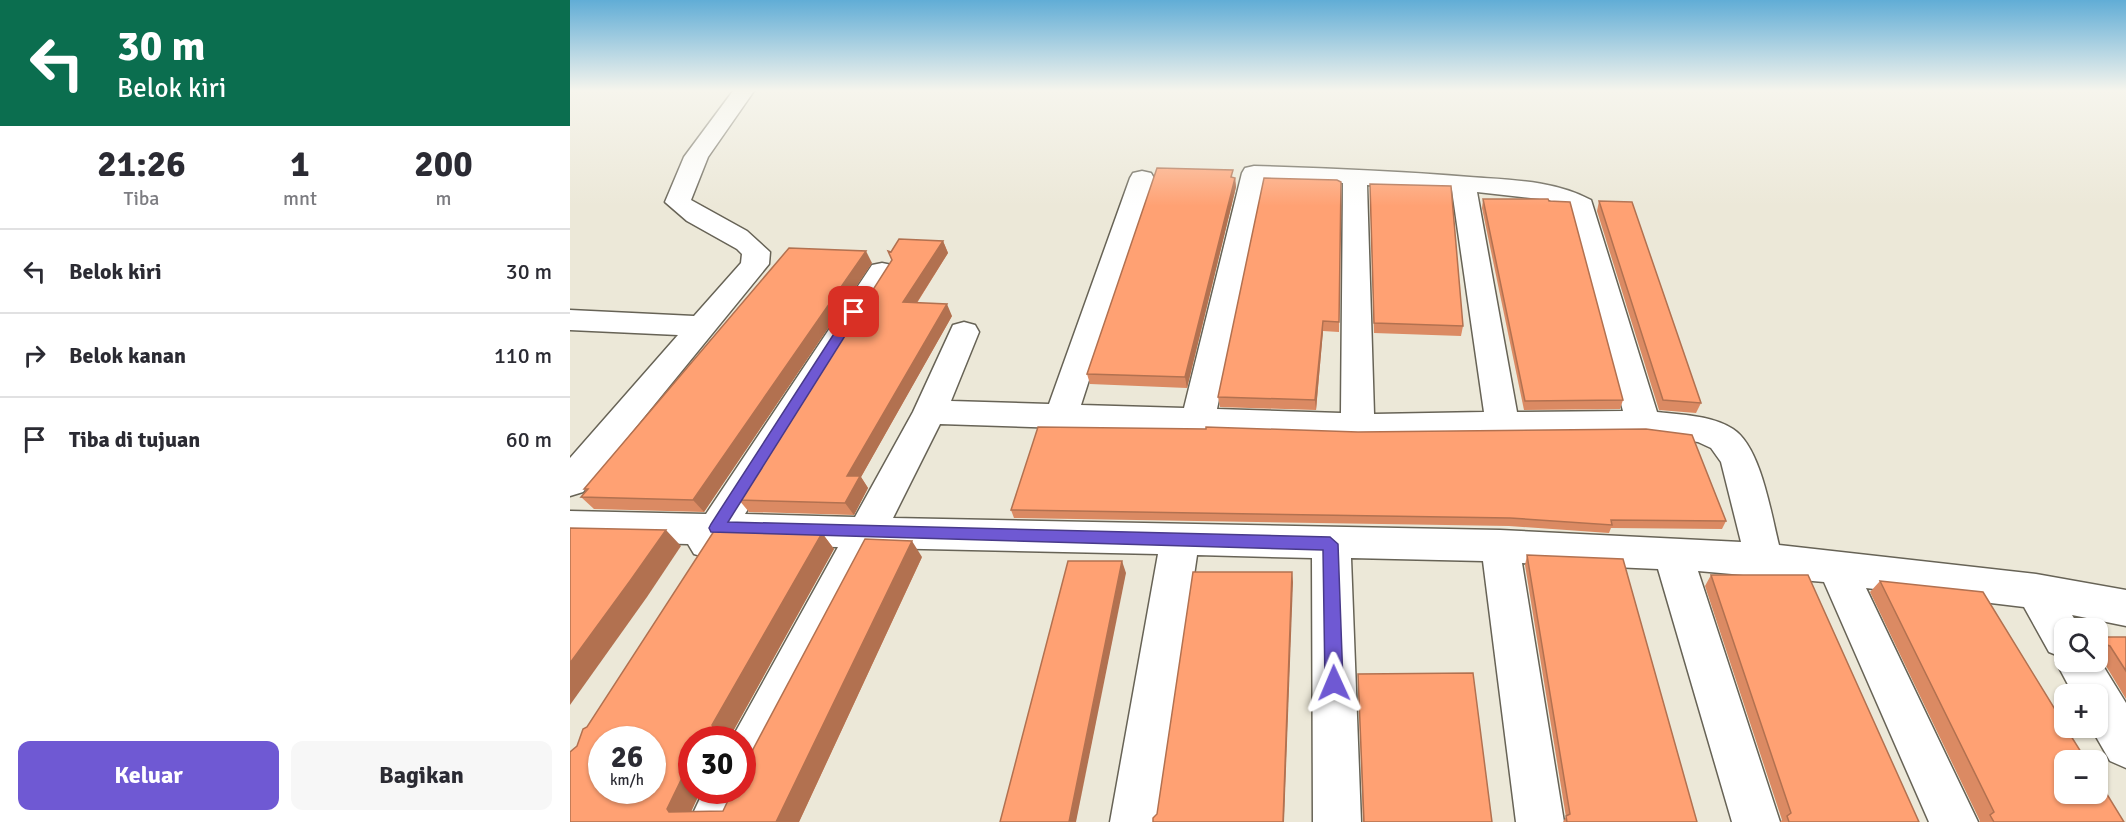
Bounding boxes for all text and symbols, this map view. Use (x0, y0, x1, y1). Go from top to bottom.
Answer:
text: 30 m (117, 21, 206, 72)
icon: left (18, 24, 96, 102)
text: Belok kiri (117, 72, 226, 105)
text: 21:26 (97, 142, 186, 187)
text: 1 (290, 142, 310, 187)
text: 200 (414, 142, 473, 187)
text: Tiba (124, 186, 160, 211)
text: mnt (283, 186, 317, 211)
text: m (436, 186, 451, 211)
icon: left (18, 255, 51, 288)
text: Belok kiri (69, 258, 162, 285)
text: 30 m (506, 258, 552, 285)
pin (828, 286, 879, 337)
icon: arrive (837, 295, 870, 328)
icon: right (18, 339, 51, 372)
text: Belok kanan (69, 342, 186, 369)
text: 110 m (494, 342, 552, 369)
icon: arrive (18, 423, 51, 456)
text: Tiba di tujuan (69, 426, 200, 453)
text: 60 m (506, 426, 552, 453)
map controls (2054, 618, 2108, 804)
button: search (2054, 618, 2108, 672)
position arrow (1302, 651, 1366, 715)
button: + (2054, 684, 2108, 738)
speed limit sign: 30 (678, 726, 756, 804)
text: 26 (611, 739, 643, 776)
button: Keluar (18, 741, 279, 810)
button: Bagikan (291, 741, 552, 810)
button: − (2054, 750, 2108, 804)
text: km/h (610, 771, 644, 789)

